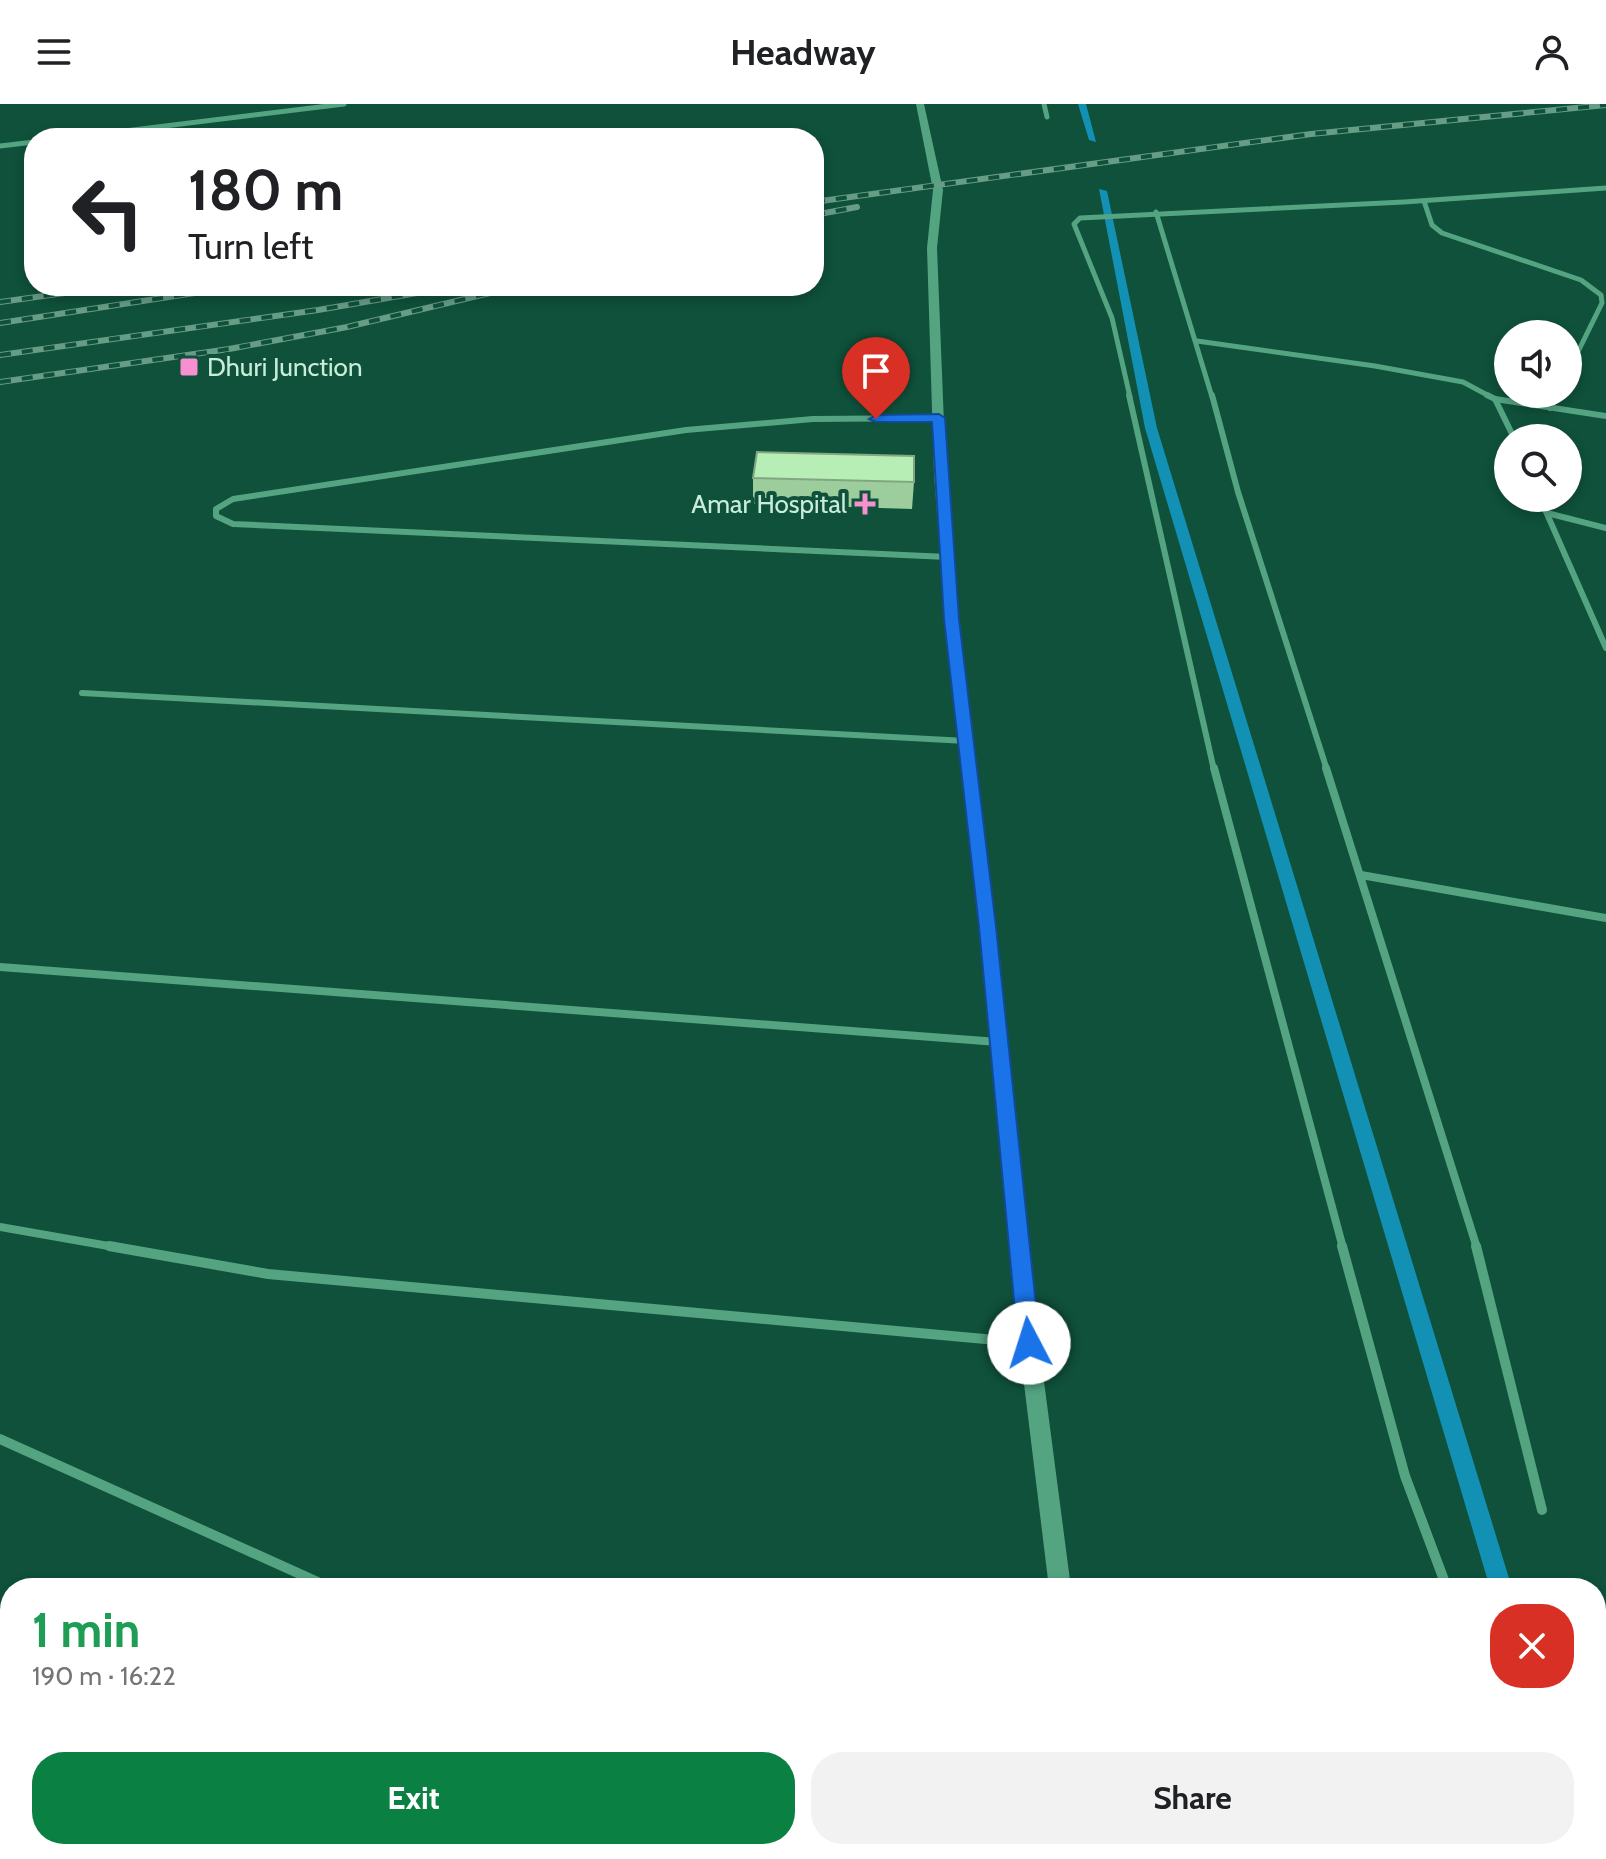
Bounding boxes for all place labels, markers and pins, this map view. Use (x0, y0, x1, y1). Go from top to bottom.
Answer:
pin (842, 337, 910, 419)
place label: Dhuri Junction (207, 351, 362, 383)
marker: Dhuri Junction (178, 356, 200, 378)
place label: Amar Hospital (691, 488, 847, 520)
marker: Amar Hospital (854, 493, 876, 515)

